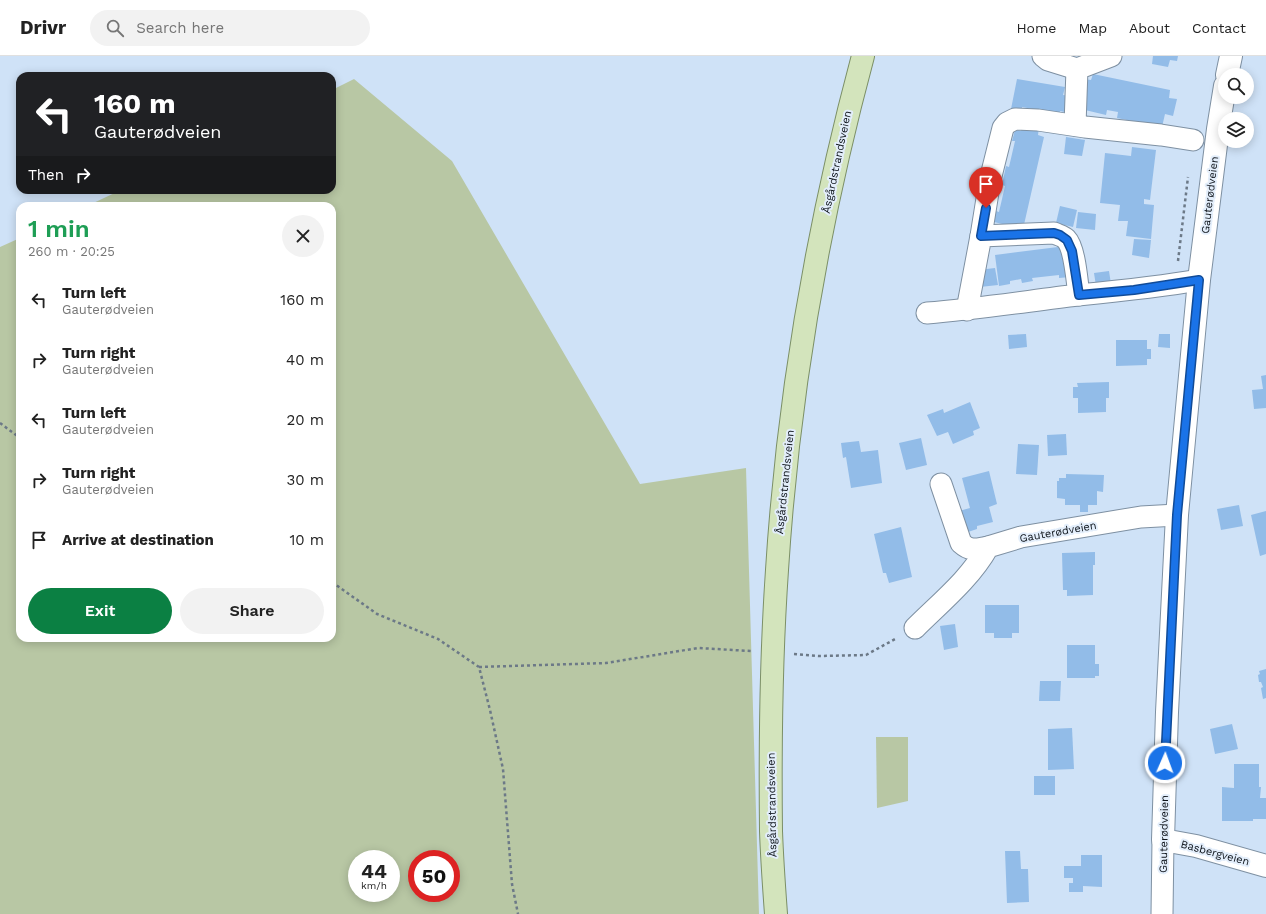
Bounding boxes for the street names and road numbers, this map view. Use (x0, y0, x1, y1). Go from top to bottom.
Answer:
street label: Åsgårdstrandsveien (820, 109, 854, 215)
street label: Gauterødveien (1199, 156, 1221, 234)
street label: Åsgårdstrandsveien (773, 429, 797, 535)
street label: Gauterødveien (1019, 519, 1097, 545)
street label: Åsgårdstrandsveien (765, 753, 779, 857)
street label: Gauterødveien (1157, 795, 1171, 873)
street label: Basbergveien (1179, 838, 1251, 868)

